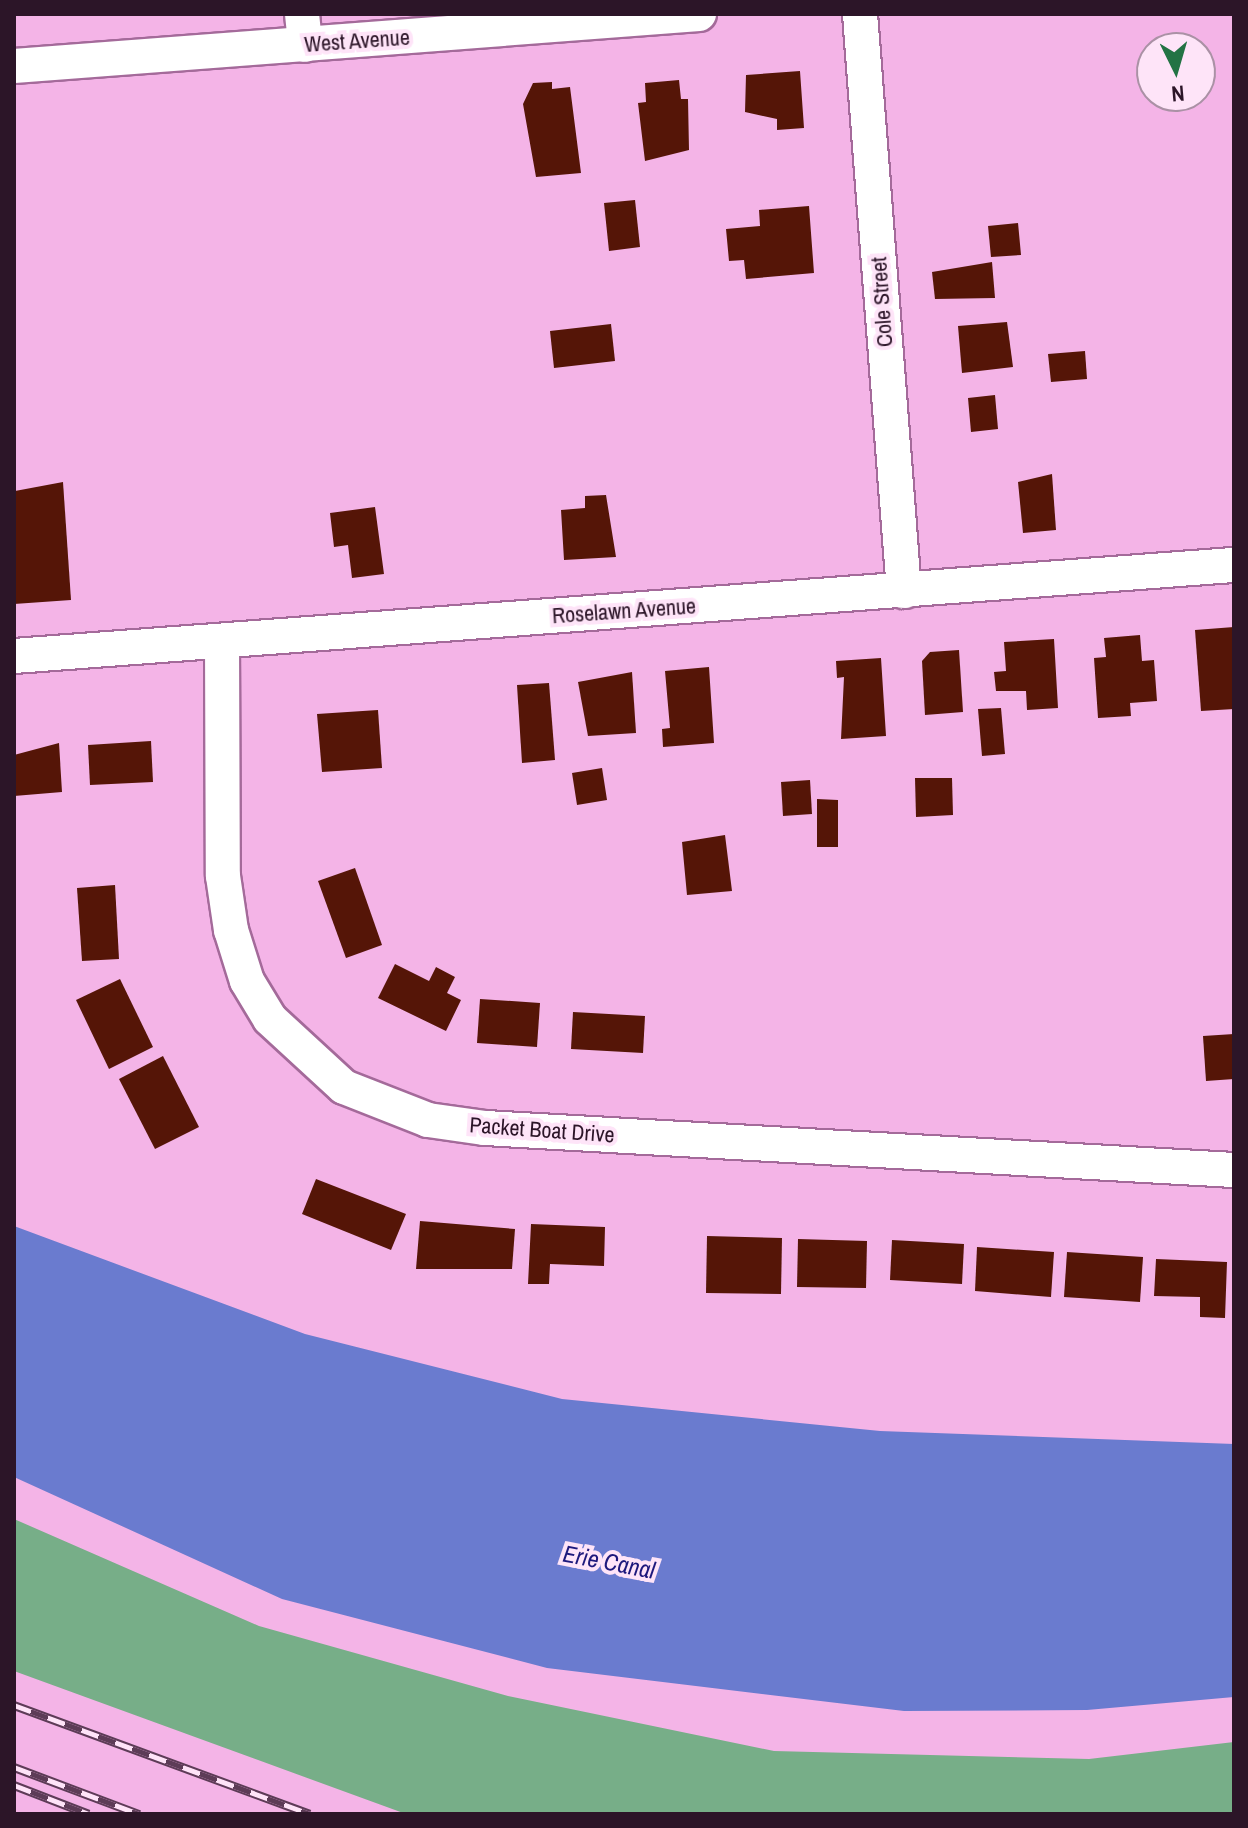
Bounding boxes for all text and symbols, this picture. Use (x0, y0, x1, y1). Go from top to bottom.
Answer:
street label: West Avenue (303, 24, 411, 58)
north arrow (1136, 32, 1216, 112)
text: N (1170, 78, 1186, 109)
street label: Cole Street (866, 256, 898, 348)
street label: Roselawn Avenue (551, 593, 697, 629)
street label: Packet Boat Drive (469, 1112, 615, 1148)
water label: Erie Canal (561, 1539, 657, 1585)

